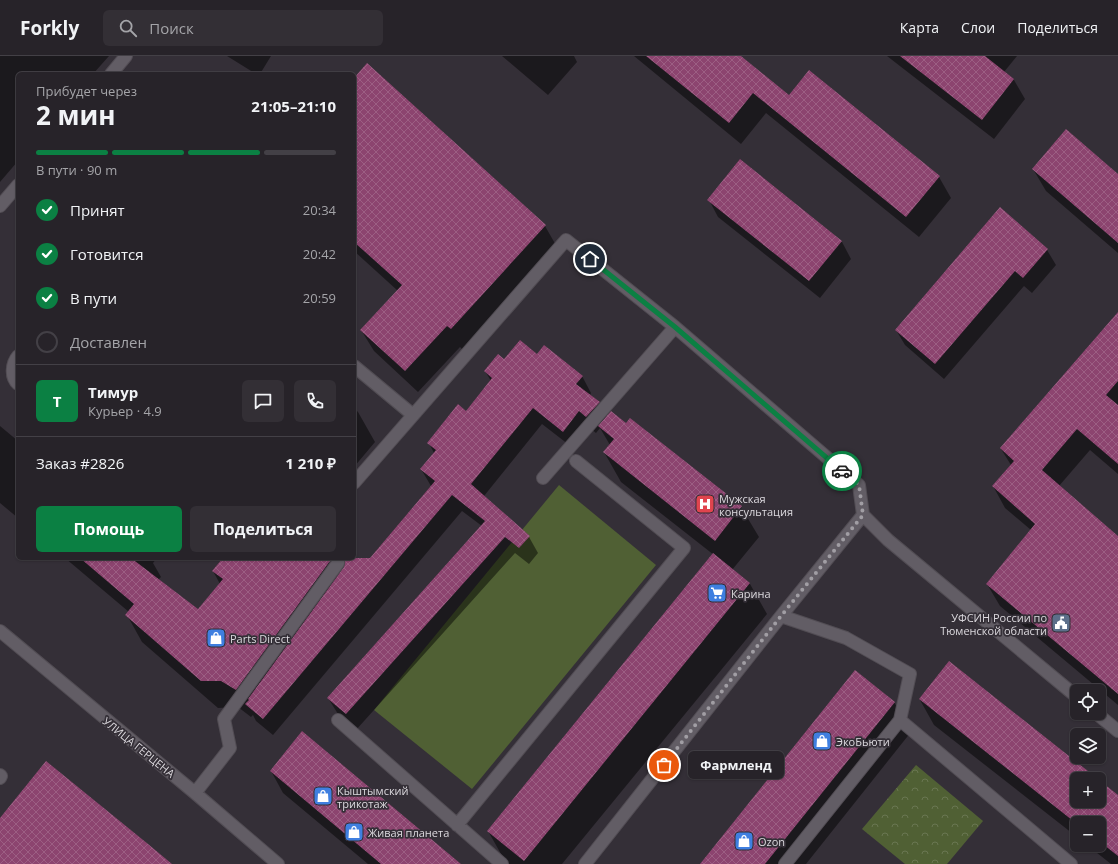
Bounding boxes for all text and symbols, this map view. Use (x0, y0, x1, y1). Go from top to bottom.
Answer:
search box (103, 10, 383, 46)
text: Forkly (20, 15, 79, 41)
icon: search (117, 17, 139, 39)
text: Поиск (149, 18, 194, 38)
text: Карта (900, 18, 939, 37)
text: Слои (961, 18, 995, 37)
text: Поделиться (1017, 18, 1098, 37)
text: Прибудет через (36, 82, 137, 100)
text: 21:05–21:10 (251, 96, 336, 116)
text: 2 мин (36, 97, 116, 133)
text: В пути · 90 m (36, 161, 117, 179)
icon: check (36, 199, 58, 221)
text: Принят (70, 200, 125, 220)
text: 20:34 (303, 201, 336, 219)
pin (573, 242, 607, 276)
icon: check (36, 243, 58, 265)
text: Готовится (70, 244, 144, 264)
text: 20:42 (303, 245, 336, 263)
icon: home (579, 248, 601, 270)
icon: check (36, 287, 58, 309)
text: В пути (70, 288, 117, 308)
text: 20:59 (303, 289, 336, 307)
text: Доставлен (70, 332, 147, 352)
button: chat (242, 380, 284, 422)
button: phone (294, 380, 336, 422)
text: Тимур (88, 382, 138, 402)
text: Т (53, 391, 61, 411)
text: Курьер · 4.9 (88, 402, 162, 420)
courier (822, 451, 862, 491)
text: Заказ #2826 (36, 453, 124, 473)
text: 1 210 ₽ (285, 453, 336, 473)
icon: car (831, 460, 853, 482)
place label: Мужская консультация (719, 491, 793, 519)
hospital icon: Мужская консультация (694, 493, 716, 515)
button: Помощь (36, 506, 182, 552)
button: Поделиться (190, 506, 336, 552)
supermarket icon: Карина (706, 582, 728, 604)
place label: Карина (731, 586, 771, 601)
place label: УФСИН России по Тюменской области (940, 610, 1047, 638)
public building icon: УФСИН России по Тюменской области (1050, 612, 1072, 634)
shop icon: Parts Direct (205, 627, 227, 649)
place label: Parts Direct (230, 631, 290, 646)
map controls (1070, 684, 1106, 852)
button: locate (1070, 684, 1106, 720)
street label: УЛИЦА ГЕРЦЕНА (100, 713, 178, 781)
button: layers (1070, 728, 1106, 764)
shop icon: ЭкоБьюти (811, 730, 833, 752)
place label: ЭкоБьюти (836, 734, 890, 749)
pin (647, 748, 681, 782)
callout: Фармленд (688, 751, 784, 779)
icon: bag (653, 754, 675, 776)
text: Фармленд (700, 756, 772, 774)
button: + (1070, 772, 1106, 808)
place label: Кыштымский трикотаж (337, 783, 409, 811)
shop icon: Кыштымский трикотаж (312, 785, 334, 807)
button: − (1070, 816, 1106, 852)
shop icon: Живая планета (343, 821, 365, 843)
place label: Живая планета (368, 825, 449, 840)
shop icon: Ozon (733, 830, 755, 852)
place label: Ozon (758, 834, 785, 849)

